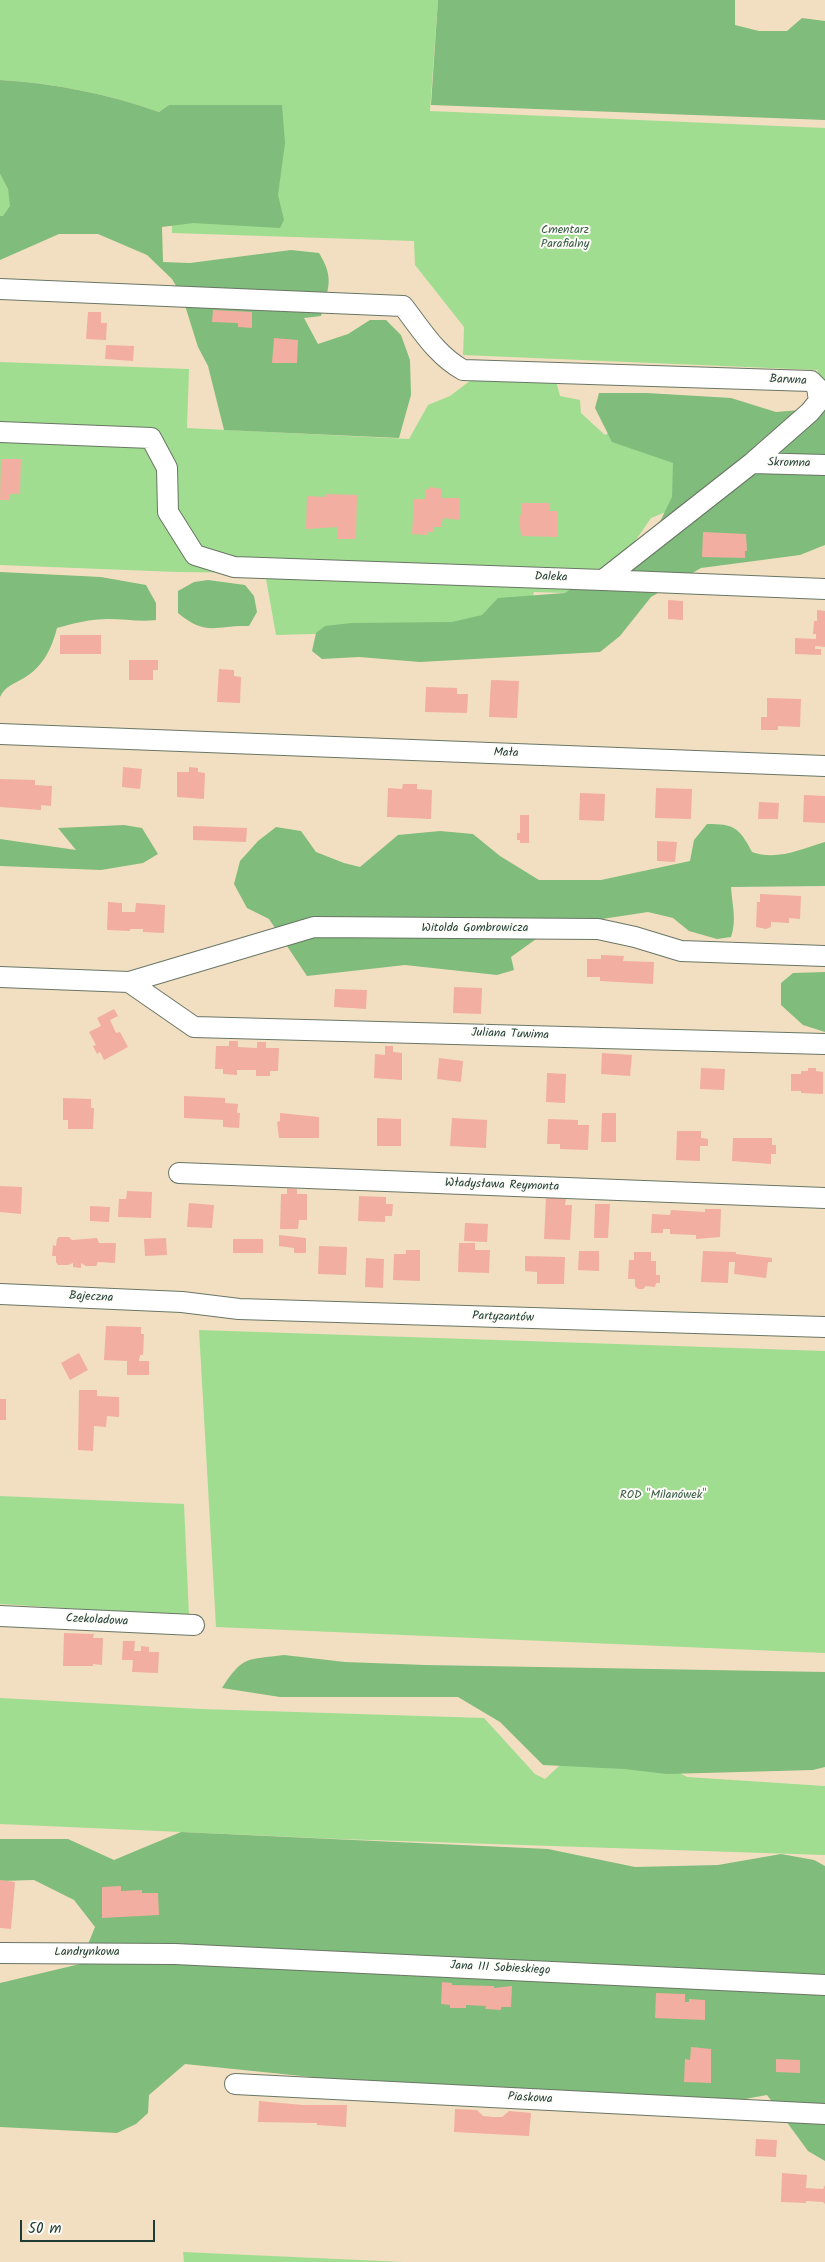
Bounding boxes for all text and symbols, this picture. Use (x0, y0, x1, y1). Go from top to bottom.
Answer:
park label: Cmentarz Parafialny (541, 224, 589, 252)
street label: Barwna (769, 373, 807, 389)
street label: Skromna (767, 456, 811, 472)
street label: Daleka (534, 570, 568, 586)
street label: Mała (493, 746, 519, 762)
street label: Witolda Gombrowicza (422, 922, 528, 936)
street label: Juliana Tuwima (471, 1026, 549, 1044)
street label: Władysława Reymonta (445, 1177, 559, 1195)
street label: Bajeczna (68, 1290, 114, 1306)
street label: Partyzantów (472, 1310, 534, 1326)
park label: ROD "Milanówek" (620, 1489, 706, 1503)
street label: Czekoladowa (65, 1612, 129, 1630)
street label: Landrynkowa (54, 1946, 120, 1960)
street label: Jana III Sobieskiego (449, 1959, 551, 1979)
street label: Piaskowa (507, 2091, 553, 2107)
scale bar (22, 2210, 158, 2242)
text: 50 m (28, 2217, 62, 2241)

